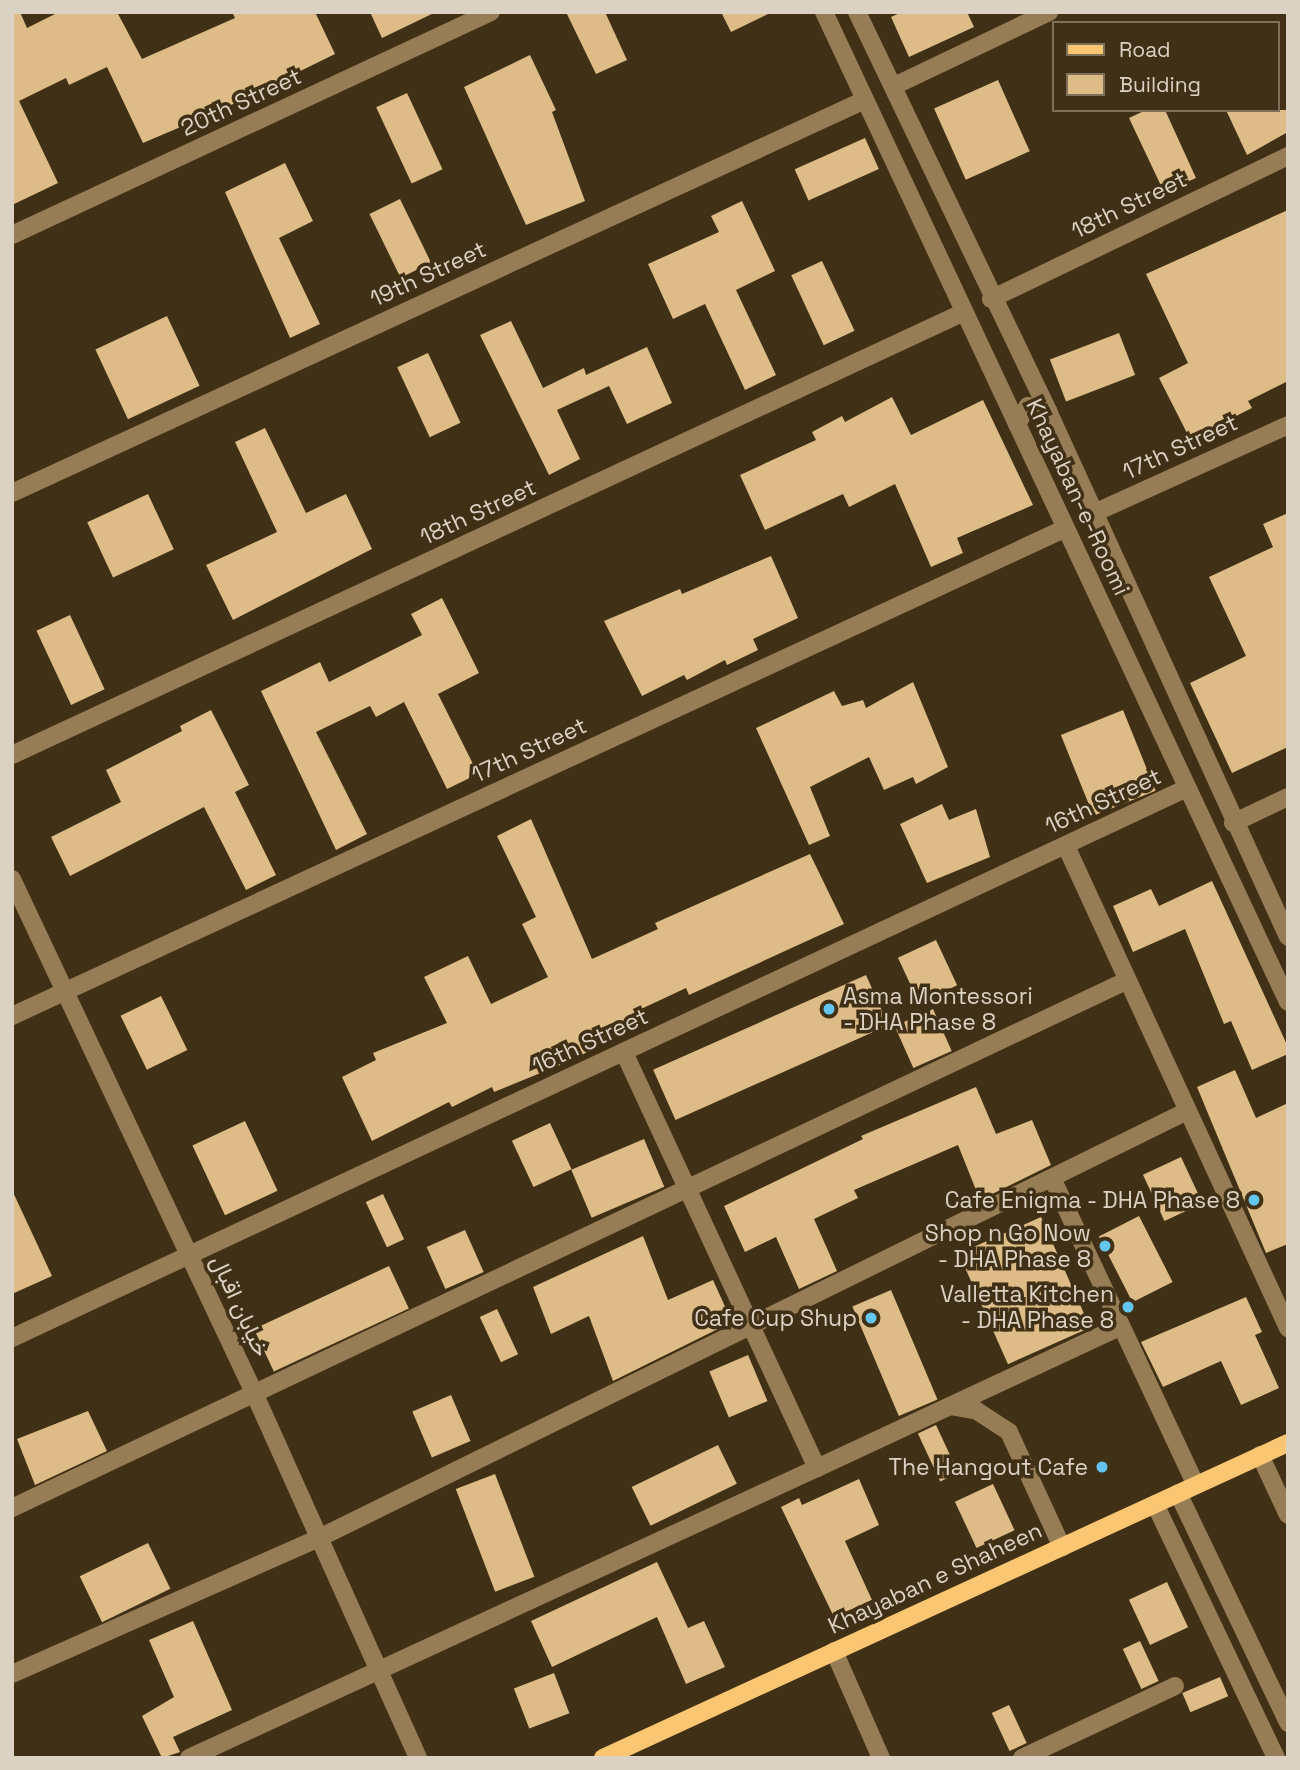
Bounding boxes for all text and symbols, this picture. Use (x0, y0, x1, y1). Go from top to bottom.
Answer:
legend (1052, 21, 1279, 112)
text: Road (1119, 36, 1171, 63)
street label: 20th Street (176, 62, 306, 142)
text: Building (1119, 71, 1201, 98)
street label: 18th Street (1067, 165, 1191, 245)
street label: 19th Street (366, 235, 490, 313)
street label: Khayaban-e-Roomi (1020, 394, 1136, 600)
street label: 17th Street (1118, 408, 1242, 486)
street label: 18th Street (416, 473, 540, 551)
street label: 17th Street (467, 711, 591, 789)
street label: 16th Street (1041, 762, 1165, 840)
place label: Asma Montessori - DHA Phase 8 (843, 982, 1033, 1036)
marker: Asma Montessori - DHA Phase 8 (821, 1001, 837, 1017)
street label: 16th Street (528, 1002, 652, 1080)
place label: Cafe Enigma - DHA Phase 8 (943, 1186, 1240, 1214)
marker: Cafe Enigma - DHA Phase 8 (1246, 1192, 1262, 1208)
place label: Shop n Go Now - DHA Phase 8 (925, 1219, 1091, 1273)
marker: Shop n Go Now - DHA Phase 8 (1097, 1238, 1113, 1254)
street label: خیابان اقبال (205, 1251, 275, 1361)
place label: Valletta Kitchen - DHA Phase 8 (940, 1280, 1114, 1334)
marker: Valletta Kitchen - DHA Phase 8 (1120, 1299, 1136, 1315)
place label: Cafe Cup Shup (694, 1304, 857, 1332)
marker: Cafe Cup Shup (863, 1310, 879, 1326)
place label: The Hangout Cafe (888, 1453, 1088, 1481)
marker: The Hangout Cafe (1094, 1459, 1110, 1475)
street label: Khayaban e Shaheen (824, 1516, 1046, 1640)

